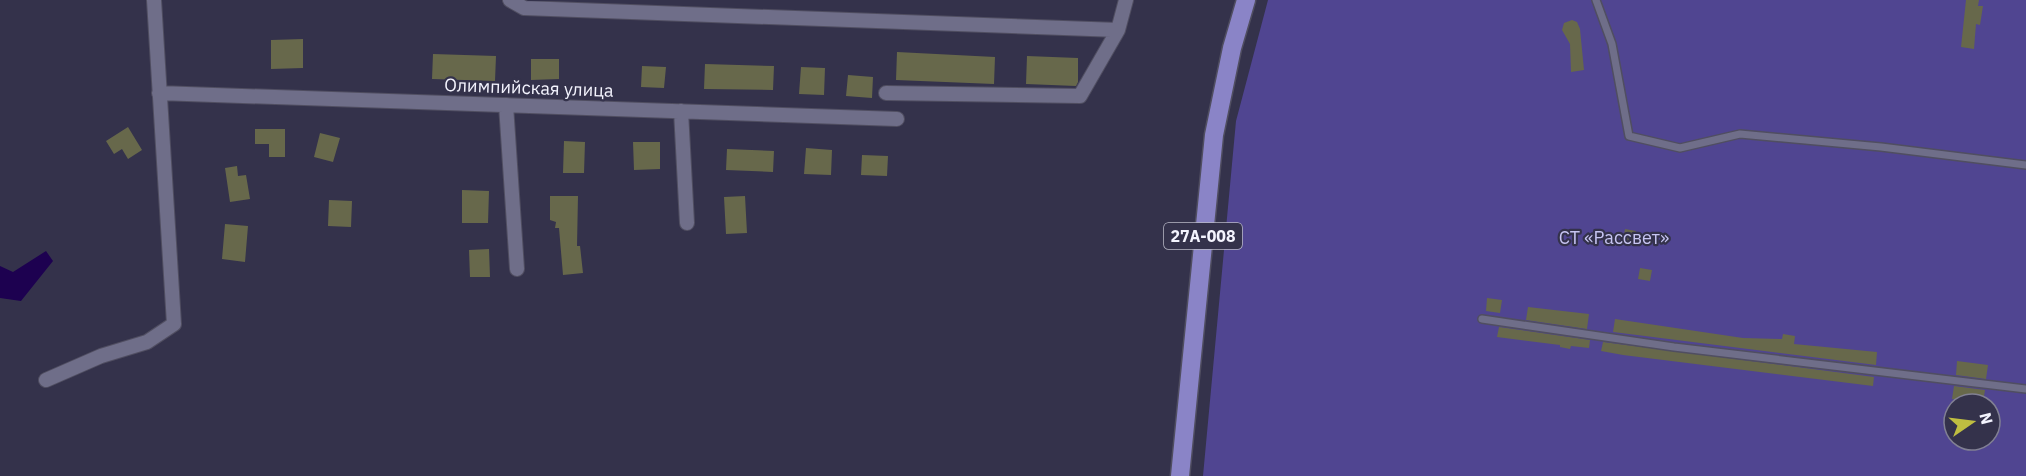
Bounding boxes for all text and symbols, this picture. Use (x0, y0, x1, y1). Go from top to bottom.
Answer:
street label: Олимпийская улица (444, 73, 614, 102)
road number: 27А-008 (1164, 223, 1242, 249)
park label: СТ «Рассвет» (1559, 226, 1669, 249)
north arrow (1942, 392, 2002, 452)
text: N (1975, 410, 1998, 426)

